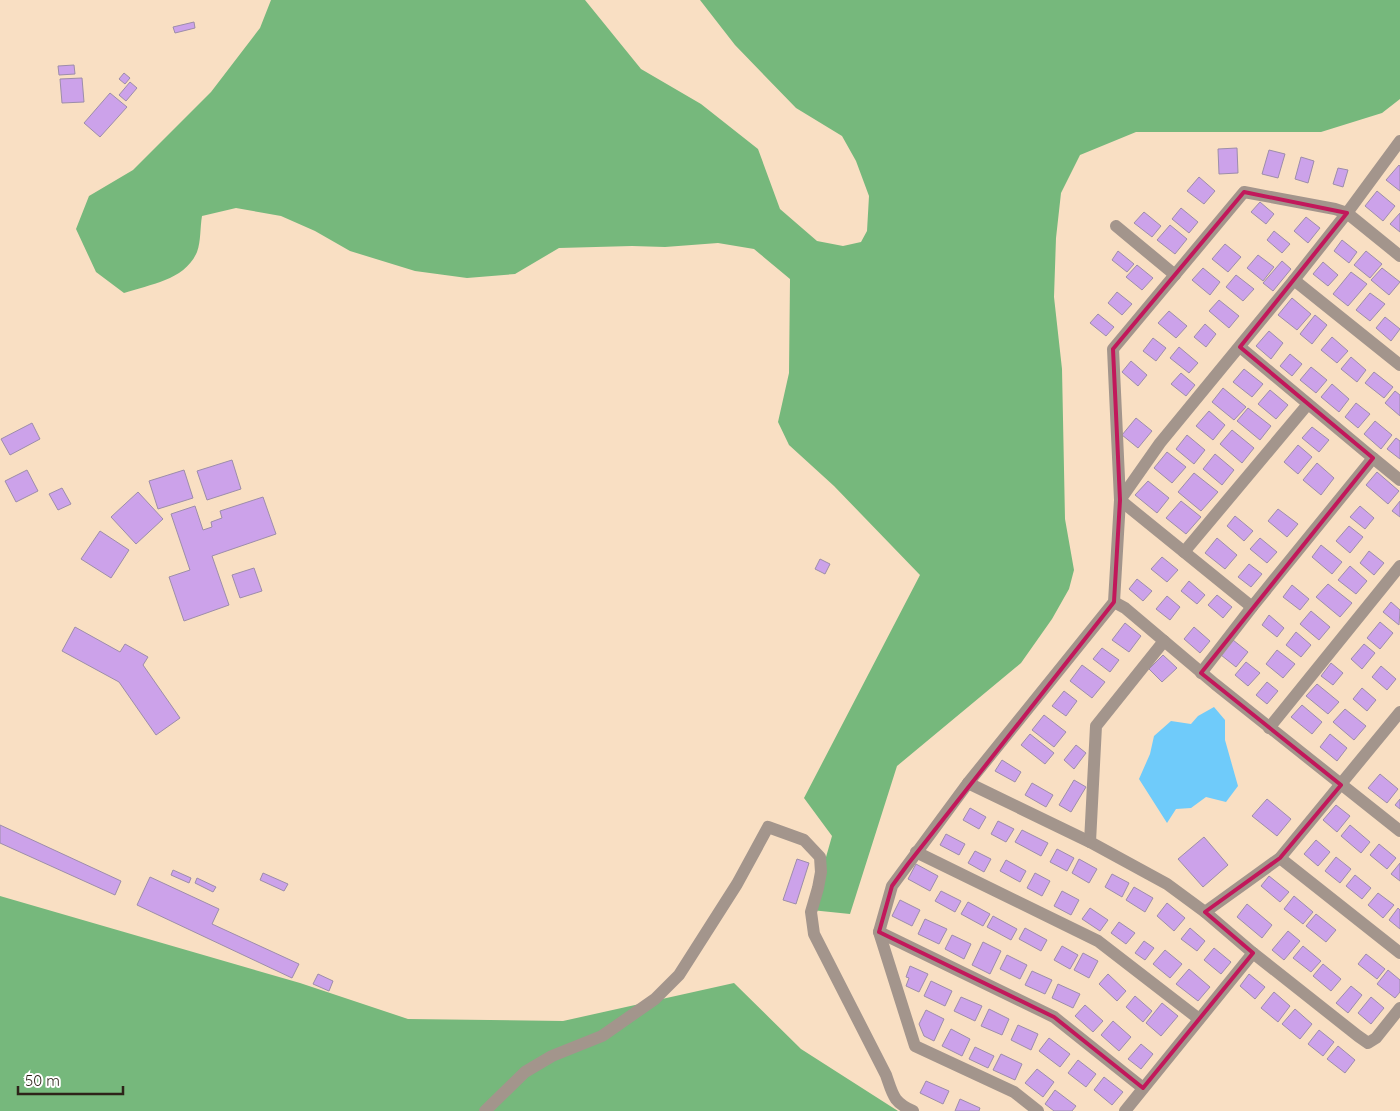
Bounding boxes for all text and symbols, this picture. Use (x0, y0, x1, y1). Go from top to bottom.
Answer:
scale bar (18, 1064, 122, 1096)
text: 50 m (25, 1071, 60, 1090)

